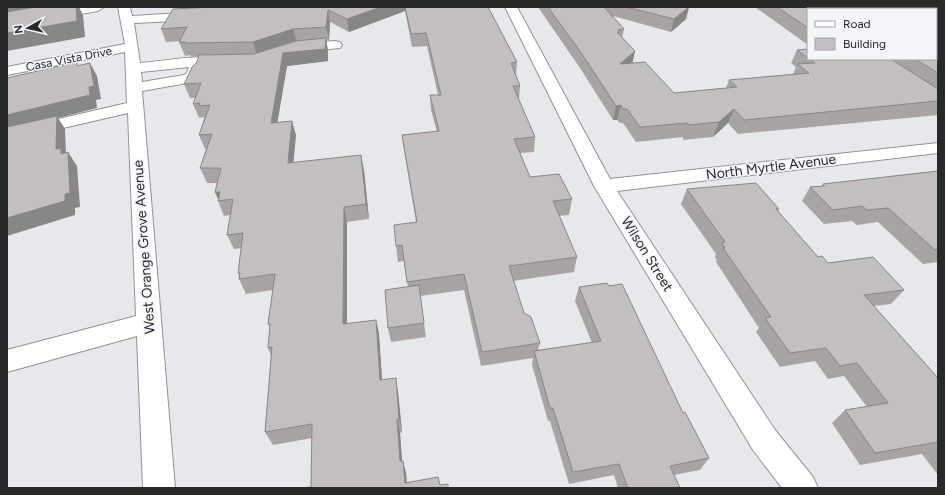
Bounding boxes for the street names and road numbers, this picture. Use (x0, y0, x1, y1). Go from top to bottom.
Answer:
street label: Casa Vista Drive (25, 44, 114, 74)
street label: North Myrtle Avenue (705, 151, 837, 183)
street label: West Orange Grove Avenue (129, 159, 159, 335)
street label: Wilson Street (617, 214, 677, 294)

